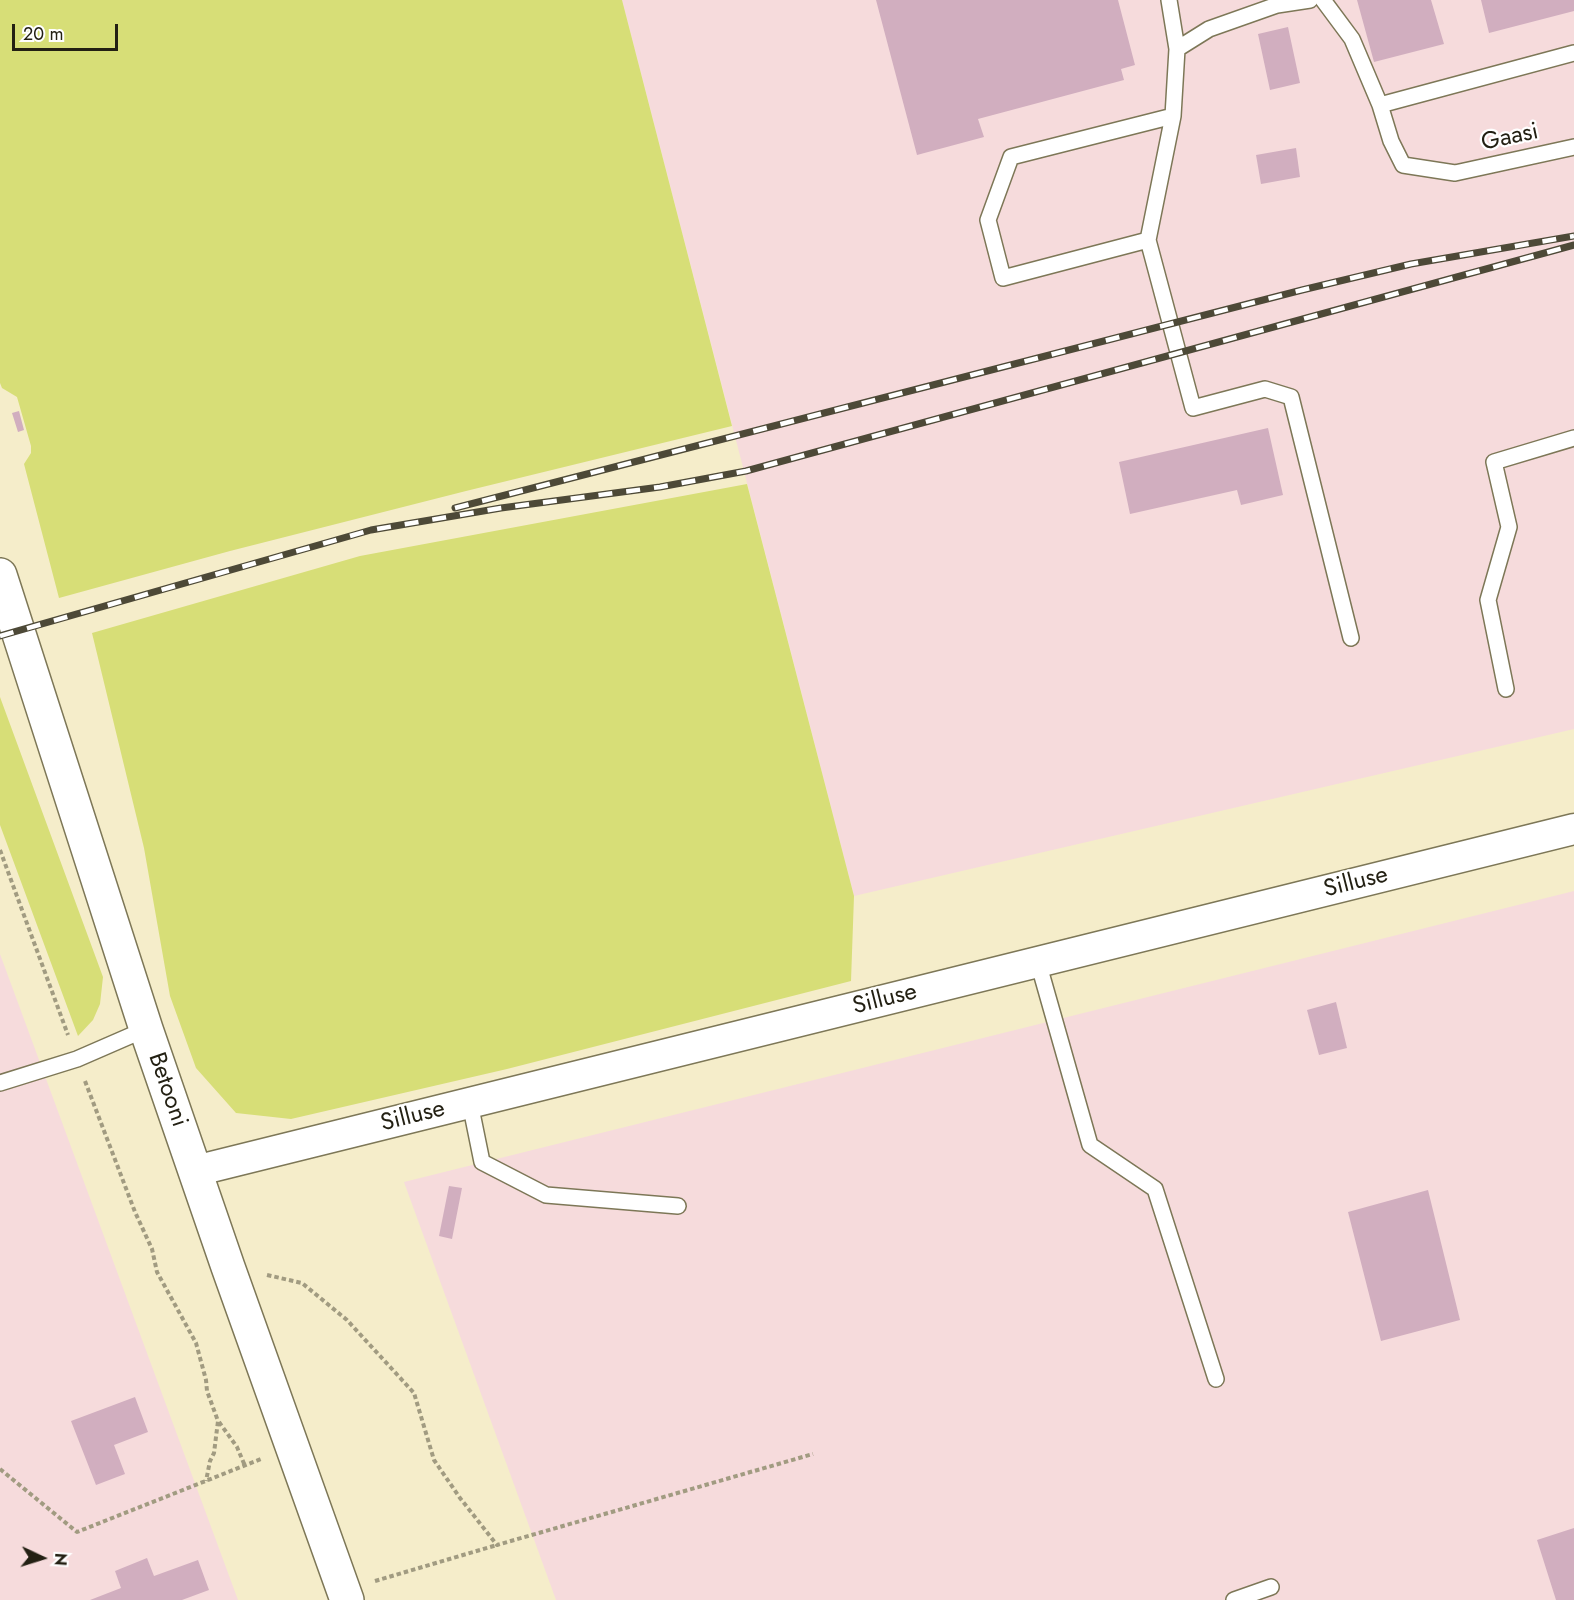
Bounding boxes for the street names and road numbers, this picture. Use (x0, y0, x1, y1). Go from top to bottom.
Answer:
street label: Gaasi (1479, 118, 1541, 158)
street label: Silluse (1321, 861, 1391, 905)
street label: Silluse (850, 978, 920, 1022)
street label: Betooni (141, 1049, 193, 1131)
street label: Silluse (378, 1095, 448, 1139)

